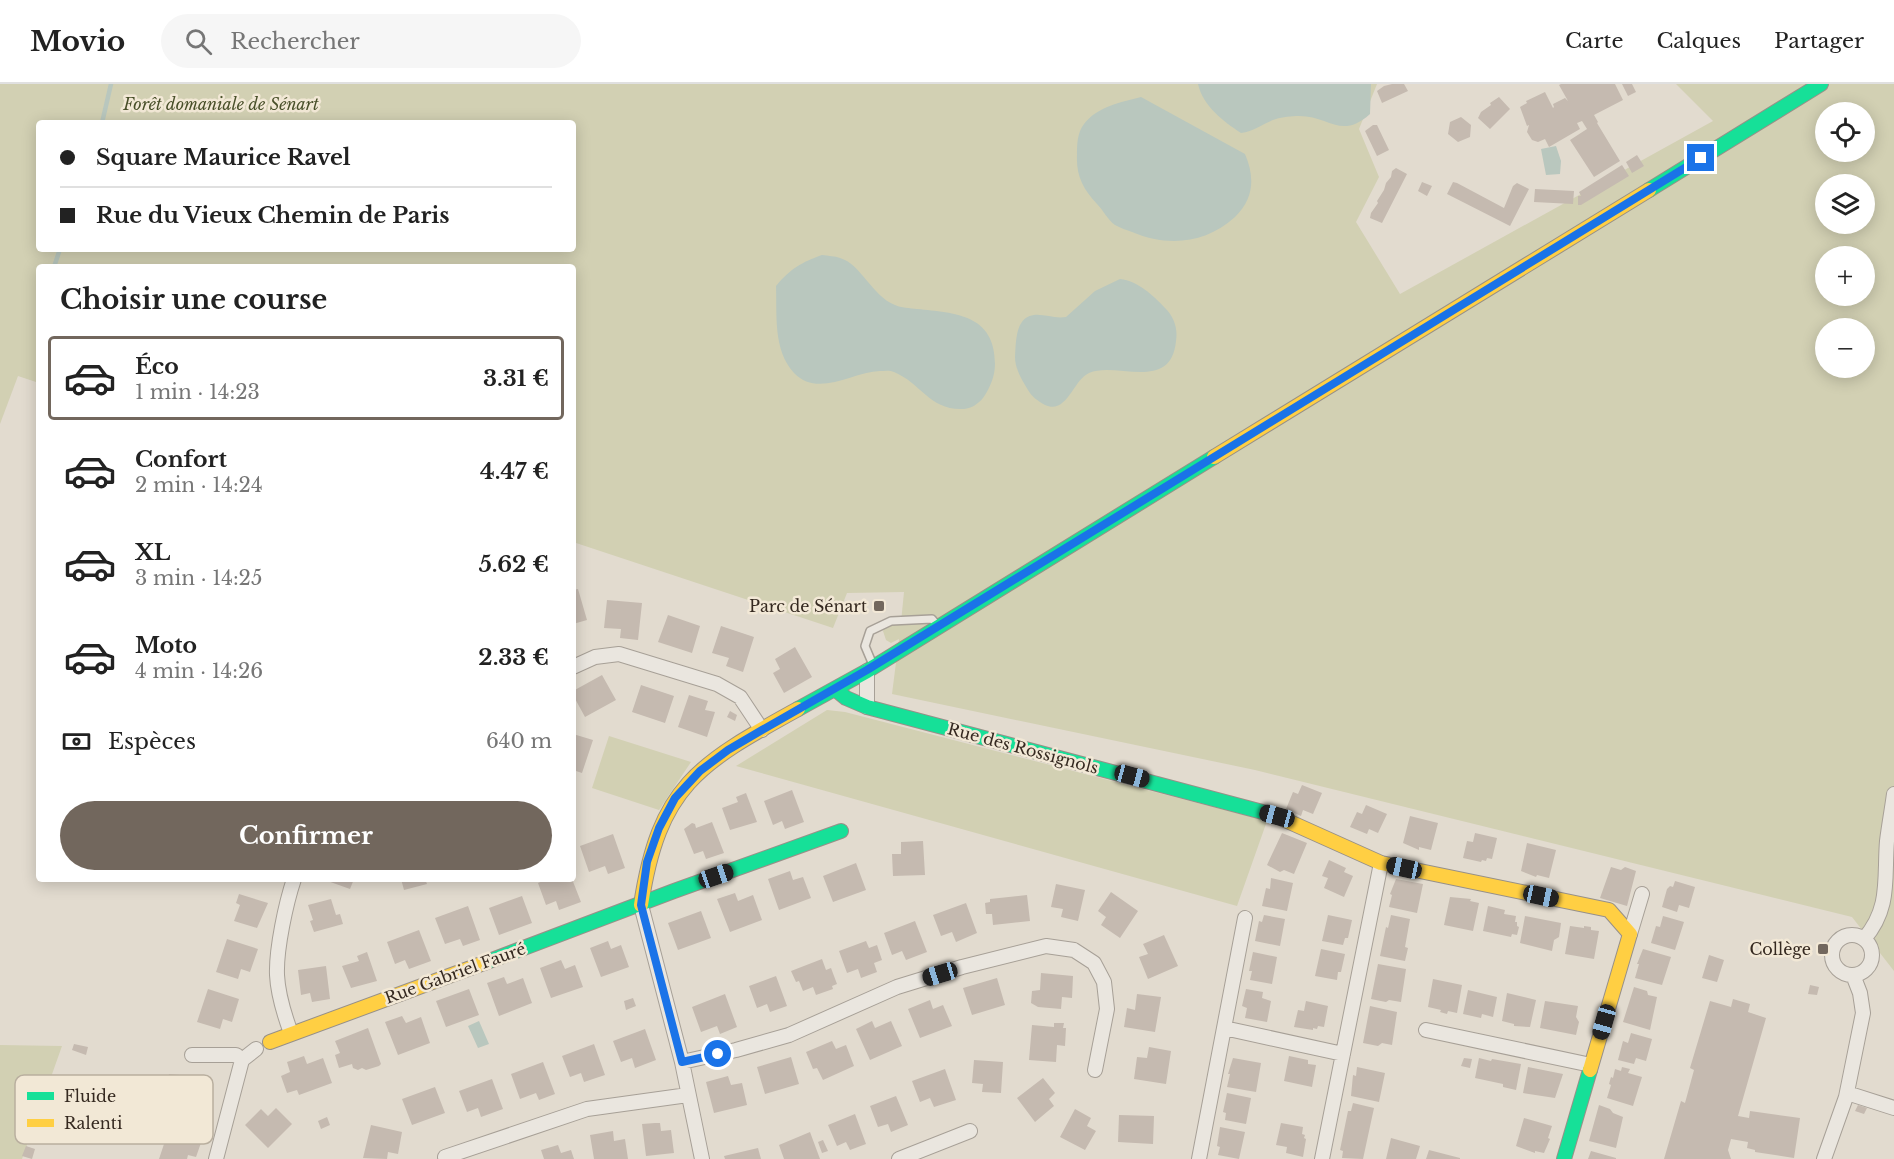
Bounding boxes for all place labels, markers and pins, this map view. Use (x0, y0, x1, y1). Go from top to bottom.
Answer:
place label: Parc de Sénart (749, 596, 867, 616)
marker: Parc de Sénart (872, 599, 886, 613)
place label: Collège (1749, 939, 1811, 959)
marker: Collège (1816, 942, 1830, 956)

